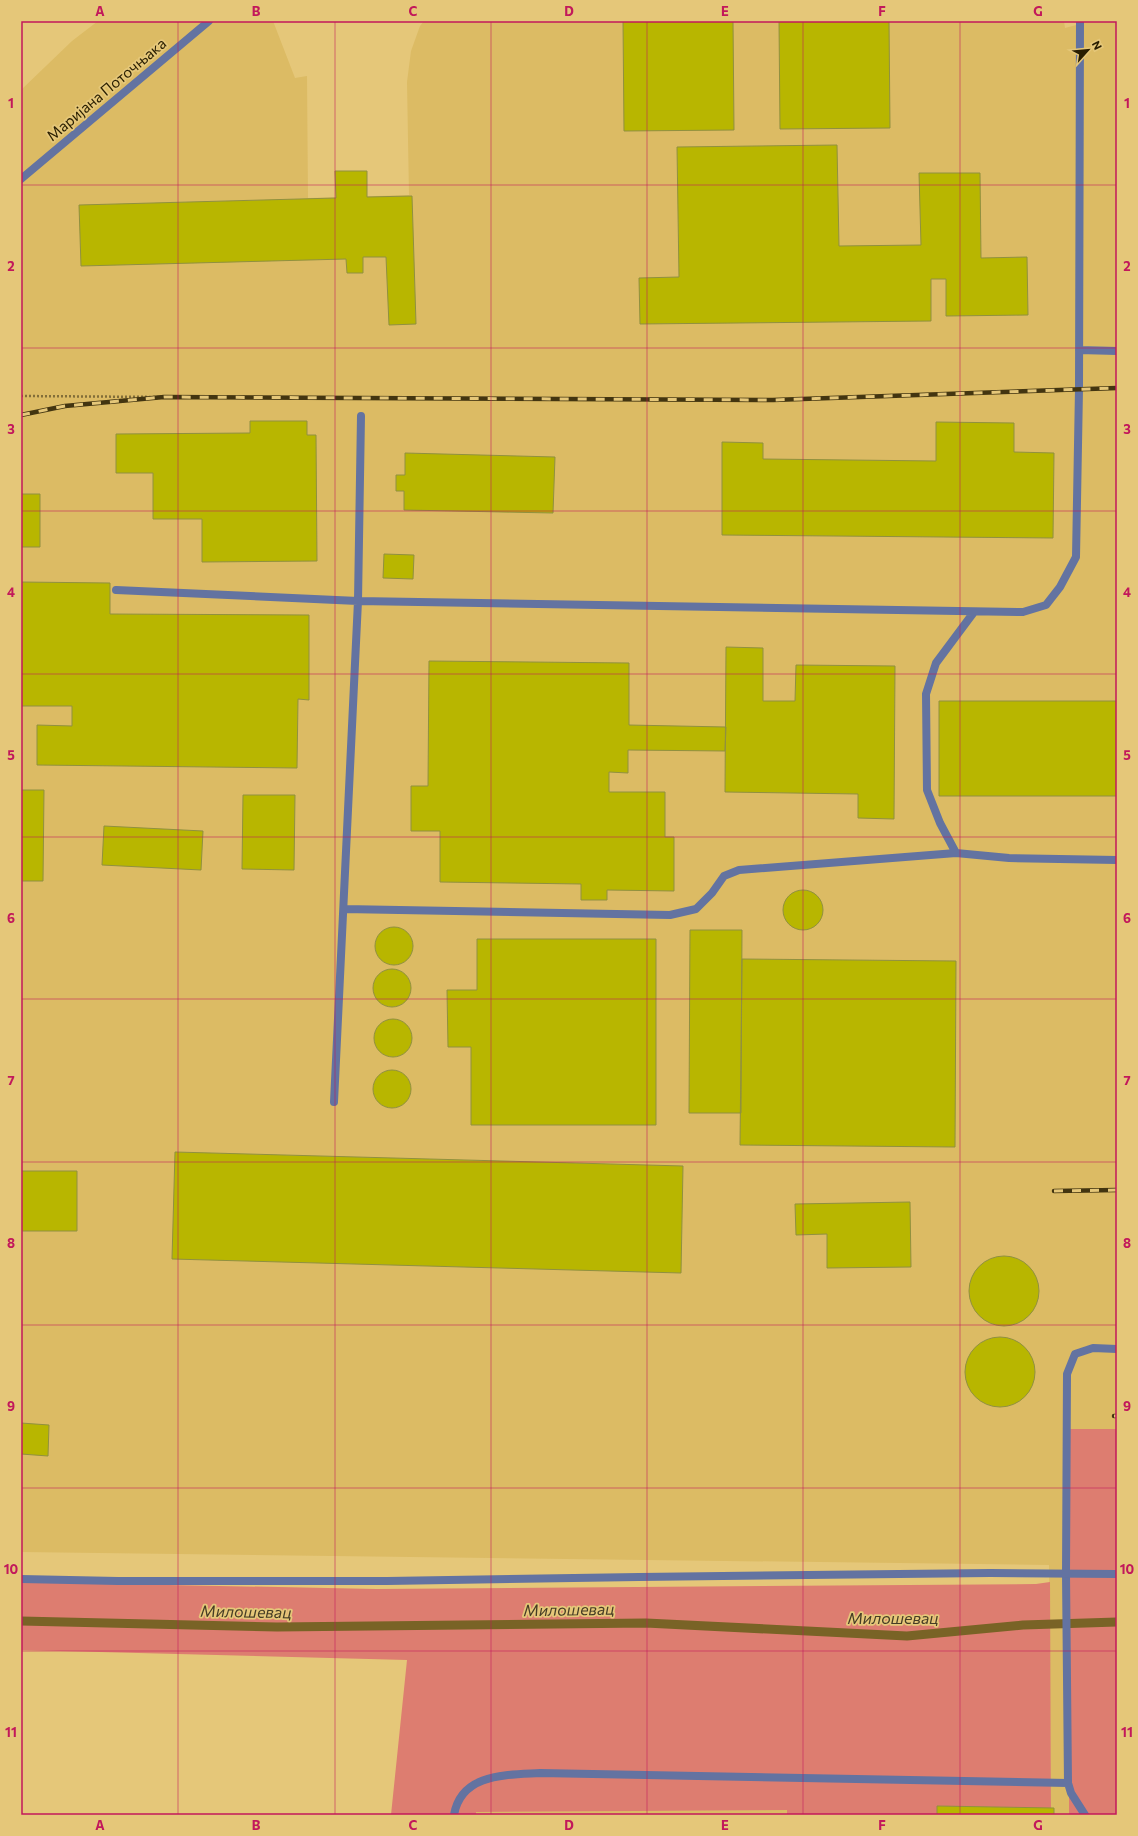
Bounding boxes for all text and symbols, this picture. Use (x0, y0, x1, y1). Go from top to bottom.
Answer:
text: A (95, 3, 105, 19)
text: B (252, 3, 261, 19)
text: C (409, 3, 418, 19)
text: D (564, 3, 574, 19)
text: E (721, 3, 729, 19)
text: F (878, 3, 886, 19)
text: G (1033, 3, 1043, 19)
north arrow (1068, 30, 1108, 70)
street label: Маријана Поточњака (43, 34, 169, 144)
text: N (1090, 39, 1105, 52)
text: 1 (8, 95, 14, 111)
text: 1 (1124, 95, 1130, 111)
text: 2 (7, 258, 15, 274)
text: 2 (1123, 258, 1131, 274)
text: 3 (7, 421, 15, 437)
text: 3 (1123, 421, 1131, 437)
text: 4 (7, 584, 15, 600)
text: 4 (1123, 584, 1131, 600)
text: 5 (7, 747, 15, 763)
text: 5 (1123, 747, 1131, 763)
text: 6 (7, 910, 15, 926)
text: 6 (1123, 910, 1131, 926)
text: 7 (7, 1072, 15, 1088)
text: 7 (1123, 1072, 1131, 1088)
text: 8 (7, 1235, 15, 1251)
text: 8 (1123, 1235, 1131, 1251)
text: 9 (7, 1398, 15, 1414)
text: 9 (1123, 1398, 1131, 1414)
text: 10 (4, 1561, 19, 1577)
text: 10 (1120, 1561, 1135, 1577)
water label: Милошевац (523, 1599, 615, 1619)
water label: Милошевац (200, 1601, 292, 1621)
water label: Милошевац (847, 1608, 939, 1627)
text: 11 (5, 1724, 17, 1740)
text: 11 (1121, 1724, 1133, 1740)
text: A (95, 1817, 105, 1833)
text: B (252, 1817, 261, 1833)
text: C (409, 1817, 418, 1833)
text: D (564, 1817, 574, 1833)
text: E (721, 1817, 729, 1833)
text: F (878, 1817, 886, 1833)
text: G (1033, 1817, 1043, 1833)

